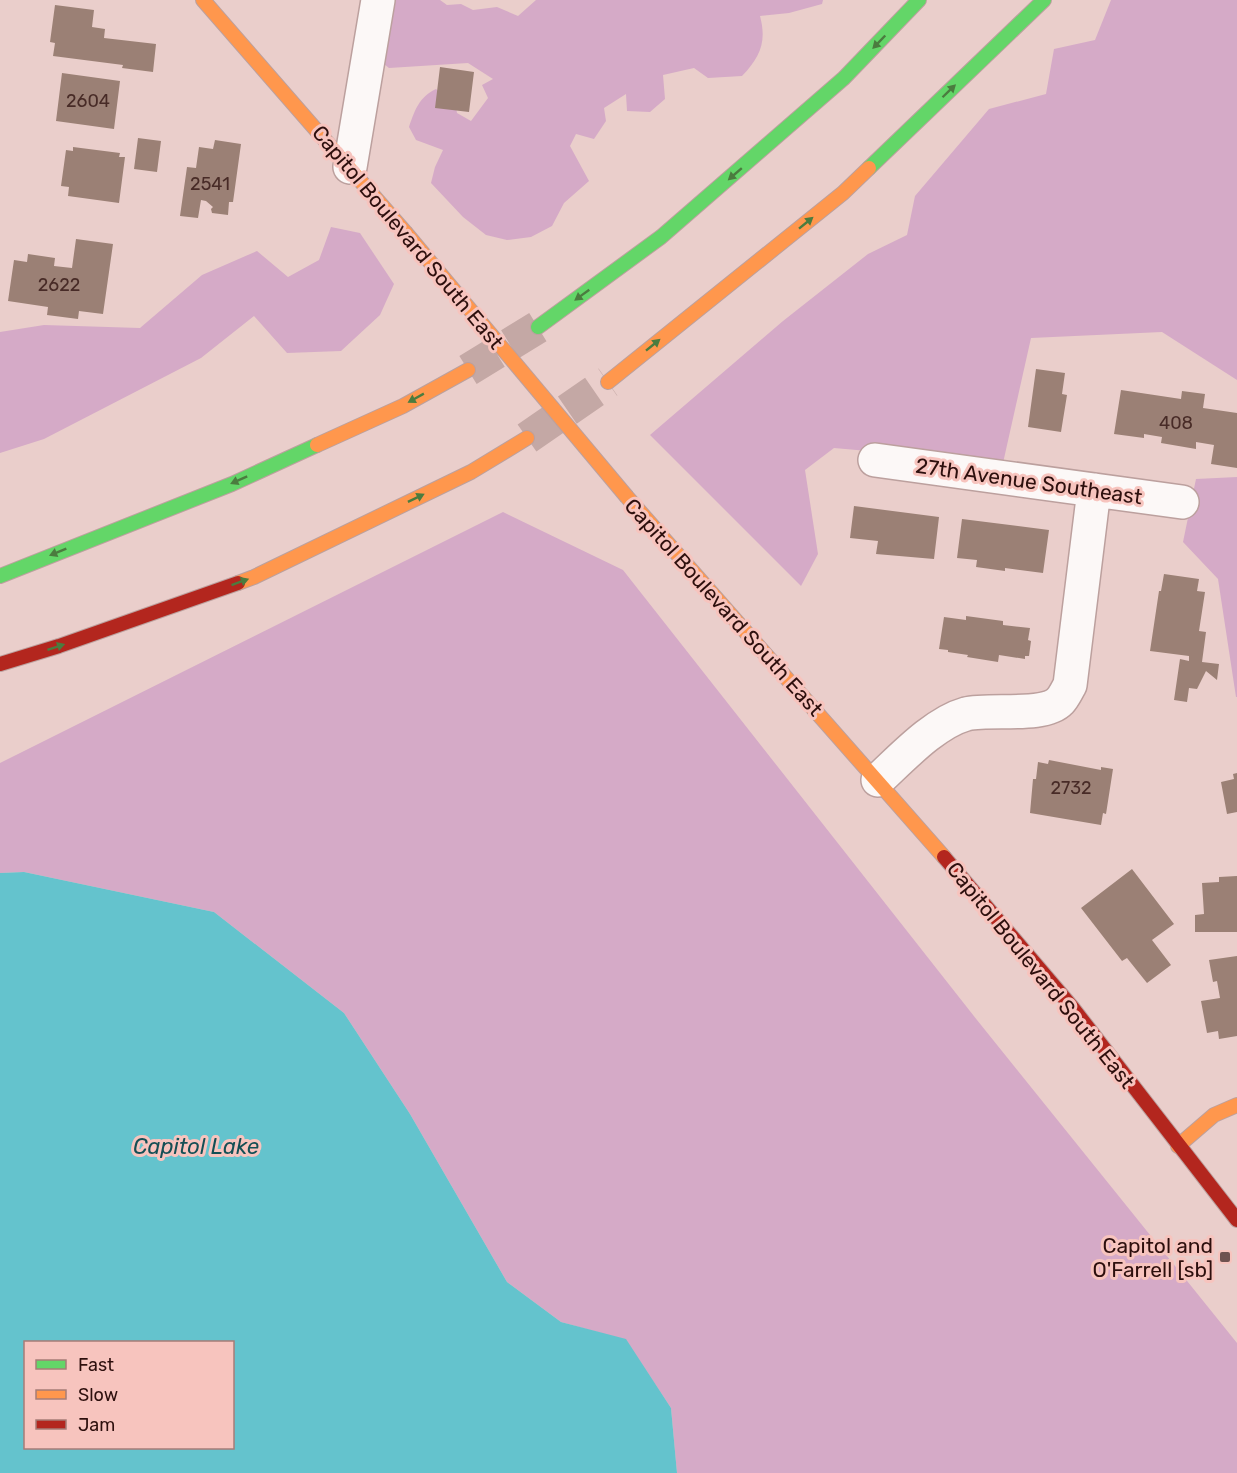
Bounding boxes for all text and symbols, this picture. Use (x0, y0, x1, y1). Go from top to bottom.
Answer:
one-way arrow (872, 35, 886, 49)
one-way arrow (942, 85, 956, 99)
house number: 2604 (66, 90, 110, 112)
street label: Capitol Boulevard South East (307, 120, 509, 354)
one-way arrow (728, 167, 743, 180)
house number: 2541 (190, 173, 230, 195)
one-way arrow (798, 217, 814, 230)
house number: 2622 (38, 274, 80, 296)
one-way arrow (575, 289, 591, 301)
one-way arrow (645, 338, 661, 351)
one-way arrow (407, 393, 424, 403)
house number: 408 (1159, 412, 1193, 434)
street label: 27th Avenue Southeast (914, 453, 1144, 509)
one-way arrow (231, 476, 248, 485)
street label: Capitol Boulevard South East (620, 493, 828, 721)
one-way arrow (407, 494, 424, 503)
one-way arrow (49, 548, 67, 557)
one-way arrow (231, 577, 249, 587)
one-way arrow (47, 642, 65, 651)
house number: 2732 (1050, 777, 1092, 799)
street label: Capitol Boulevard South East (942, 857, 1140, 1093)
water label: Capitol Lake (133, 1133, 259, 1160)
place label: Capitol and O'Farrell [sb] (1093, 1233, 1213, 1282)
marker: Capitol and O'Farrell [sb] (1218, 1250, 1232, 1264)
legend (24, 1341, 234, 1449)
text: Fast (78, 1354, 114, 1376)
text: Slow (78, 1384, 118, 1406)
text: Jam (78, 1414, 115, 1436)

